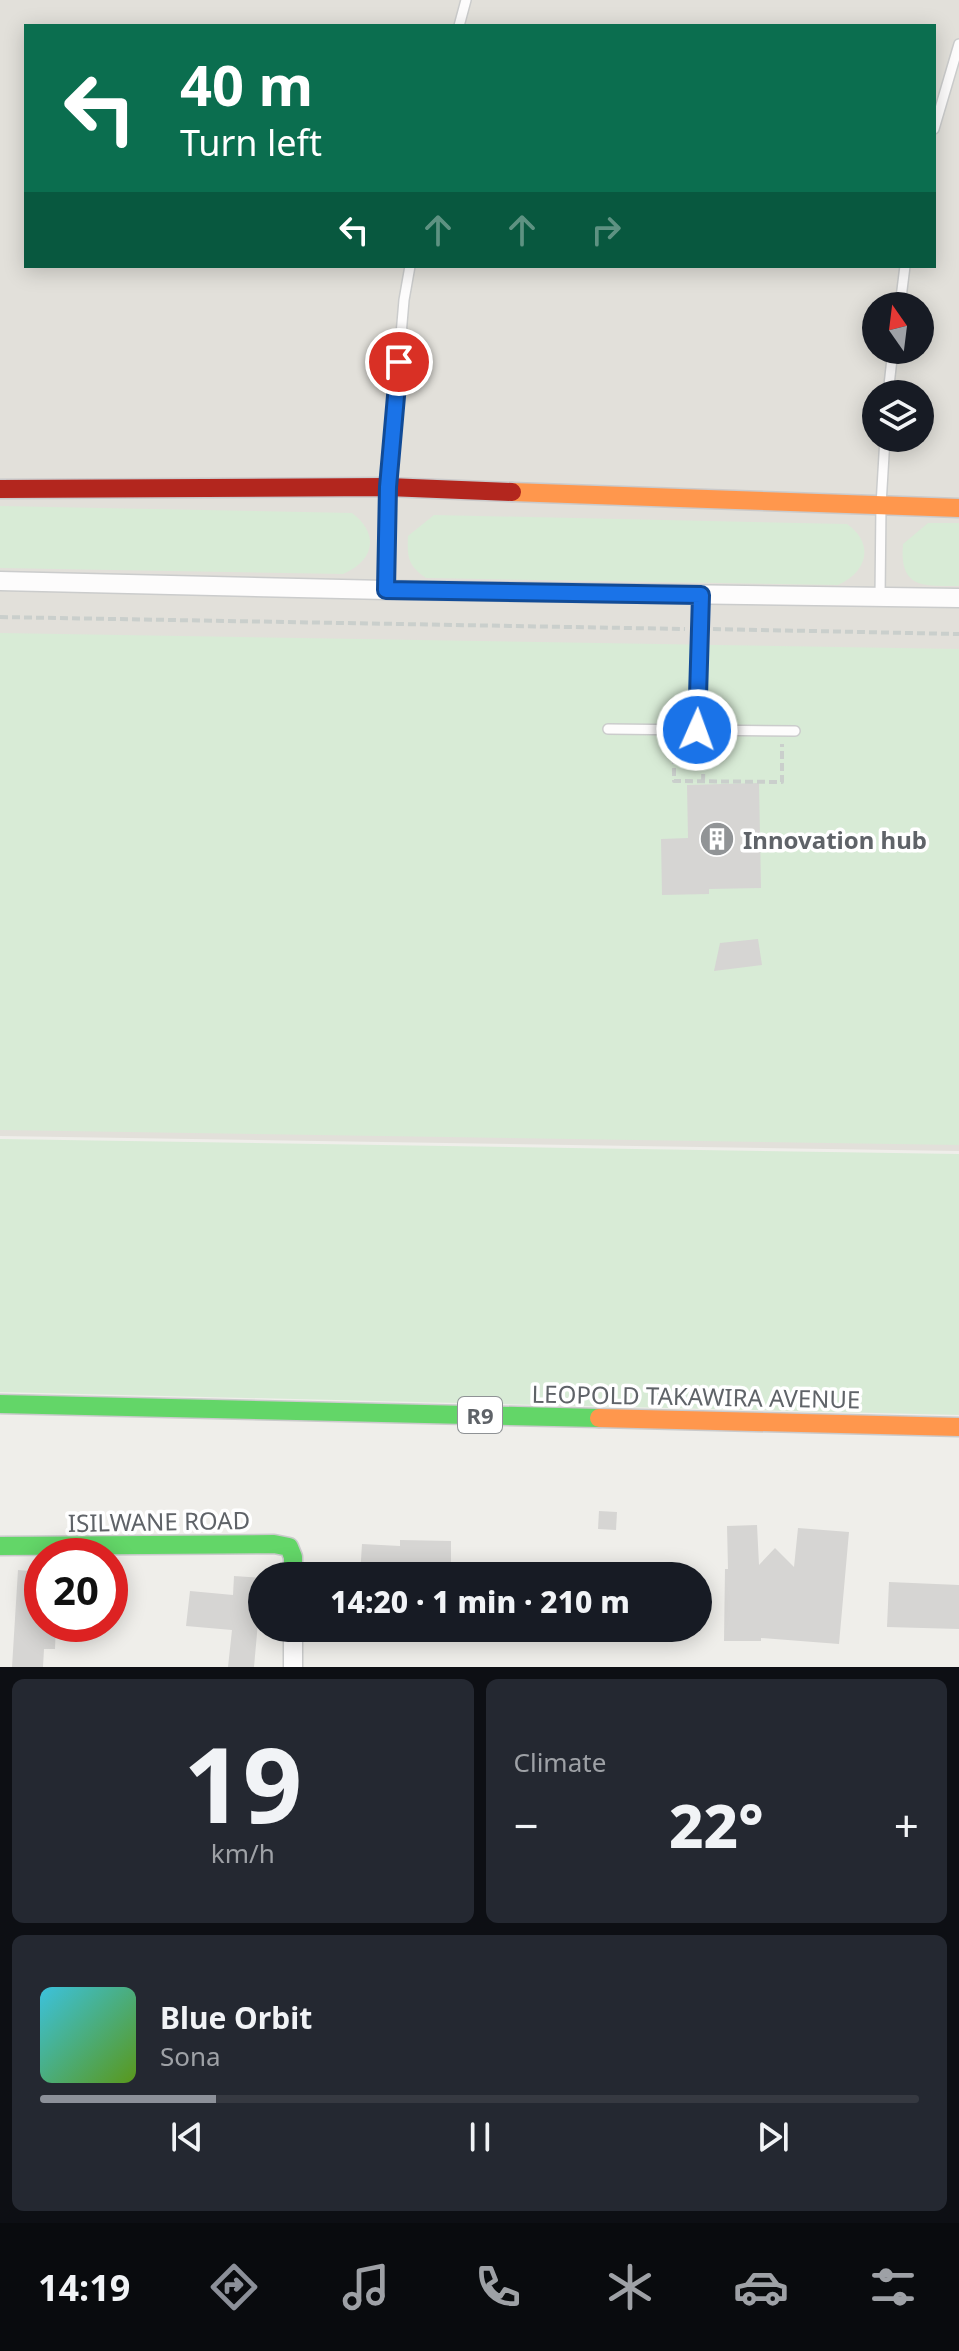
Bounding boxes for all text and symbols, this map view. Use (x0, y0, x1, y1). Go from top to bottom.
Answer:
text: 40 m (180, 46, 313, 122)
icon: left (48, 56, 152, 160)
text: Turn left (180, 118, 322, 167)
icon: left (332, 208, 376, 252)
icon: ahead (416, 208, 460, 252)
icon: ahead (500, 208, 544, 252)
icon: right (584, 208, 628, 252)
north arrow (862, 292, 934, 364)
map controls (862, 292, 934, 452)
pin (365, 328, 433, 396)
icon: arrive (377, 340, 421, 384)
button: layers (862, 380, 934, 452)
position arrow (655, 688, 739, 772)
building icon: Innovation hub (698, 820, 736, 858)
place label: Innovation hub (743, 823, 927, 856)
street label: LEOPOLD TAKAWIRA AVENUE (531, 1377, 861, 1415)
road number: R9 (458, 1397, 502, 1433)
street label: ISILWANE ROAD (68, 1503, 250, 1539)
speed limit sign: 20 (24, 1538, 128, 1642)
text: 14:20 · 1 min · 210 m (330, 1581, 630, 1622)
text: 19 (183, 1712, 302, 1853)
text: Climate (514, 1744, 606, 1780)
text: 22° (669, 1784, 764, 1866)
text: − (514, 1795, 539, 1855)
text: + (894, 1795, 919, 1855)
text: km/h (211, 1835, 275, 1871)
text: Blue Orbit (160, 1997, 312, 2038)
text: Sona (160, 2038, 221, 2074)
icon: previous (165, 2115, 209, 2159)
icon: pause (458, 2115, 502, 2159)
icon: next (751, 2115, 795, 2159)
icon: directions (206, 2259, 262, 2315)
icon: music (338, 2259, 394, 2315)
icon: phone (470, 2259, 526, 2315)
icon: climate (602, 2259, 658, 2315)
icon: car (733, 2259, 789, 2315)
icon: filters (865, 2259, 921, 2315)
text: 14:19 (38, 2263, 130, 2312)

